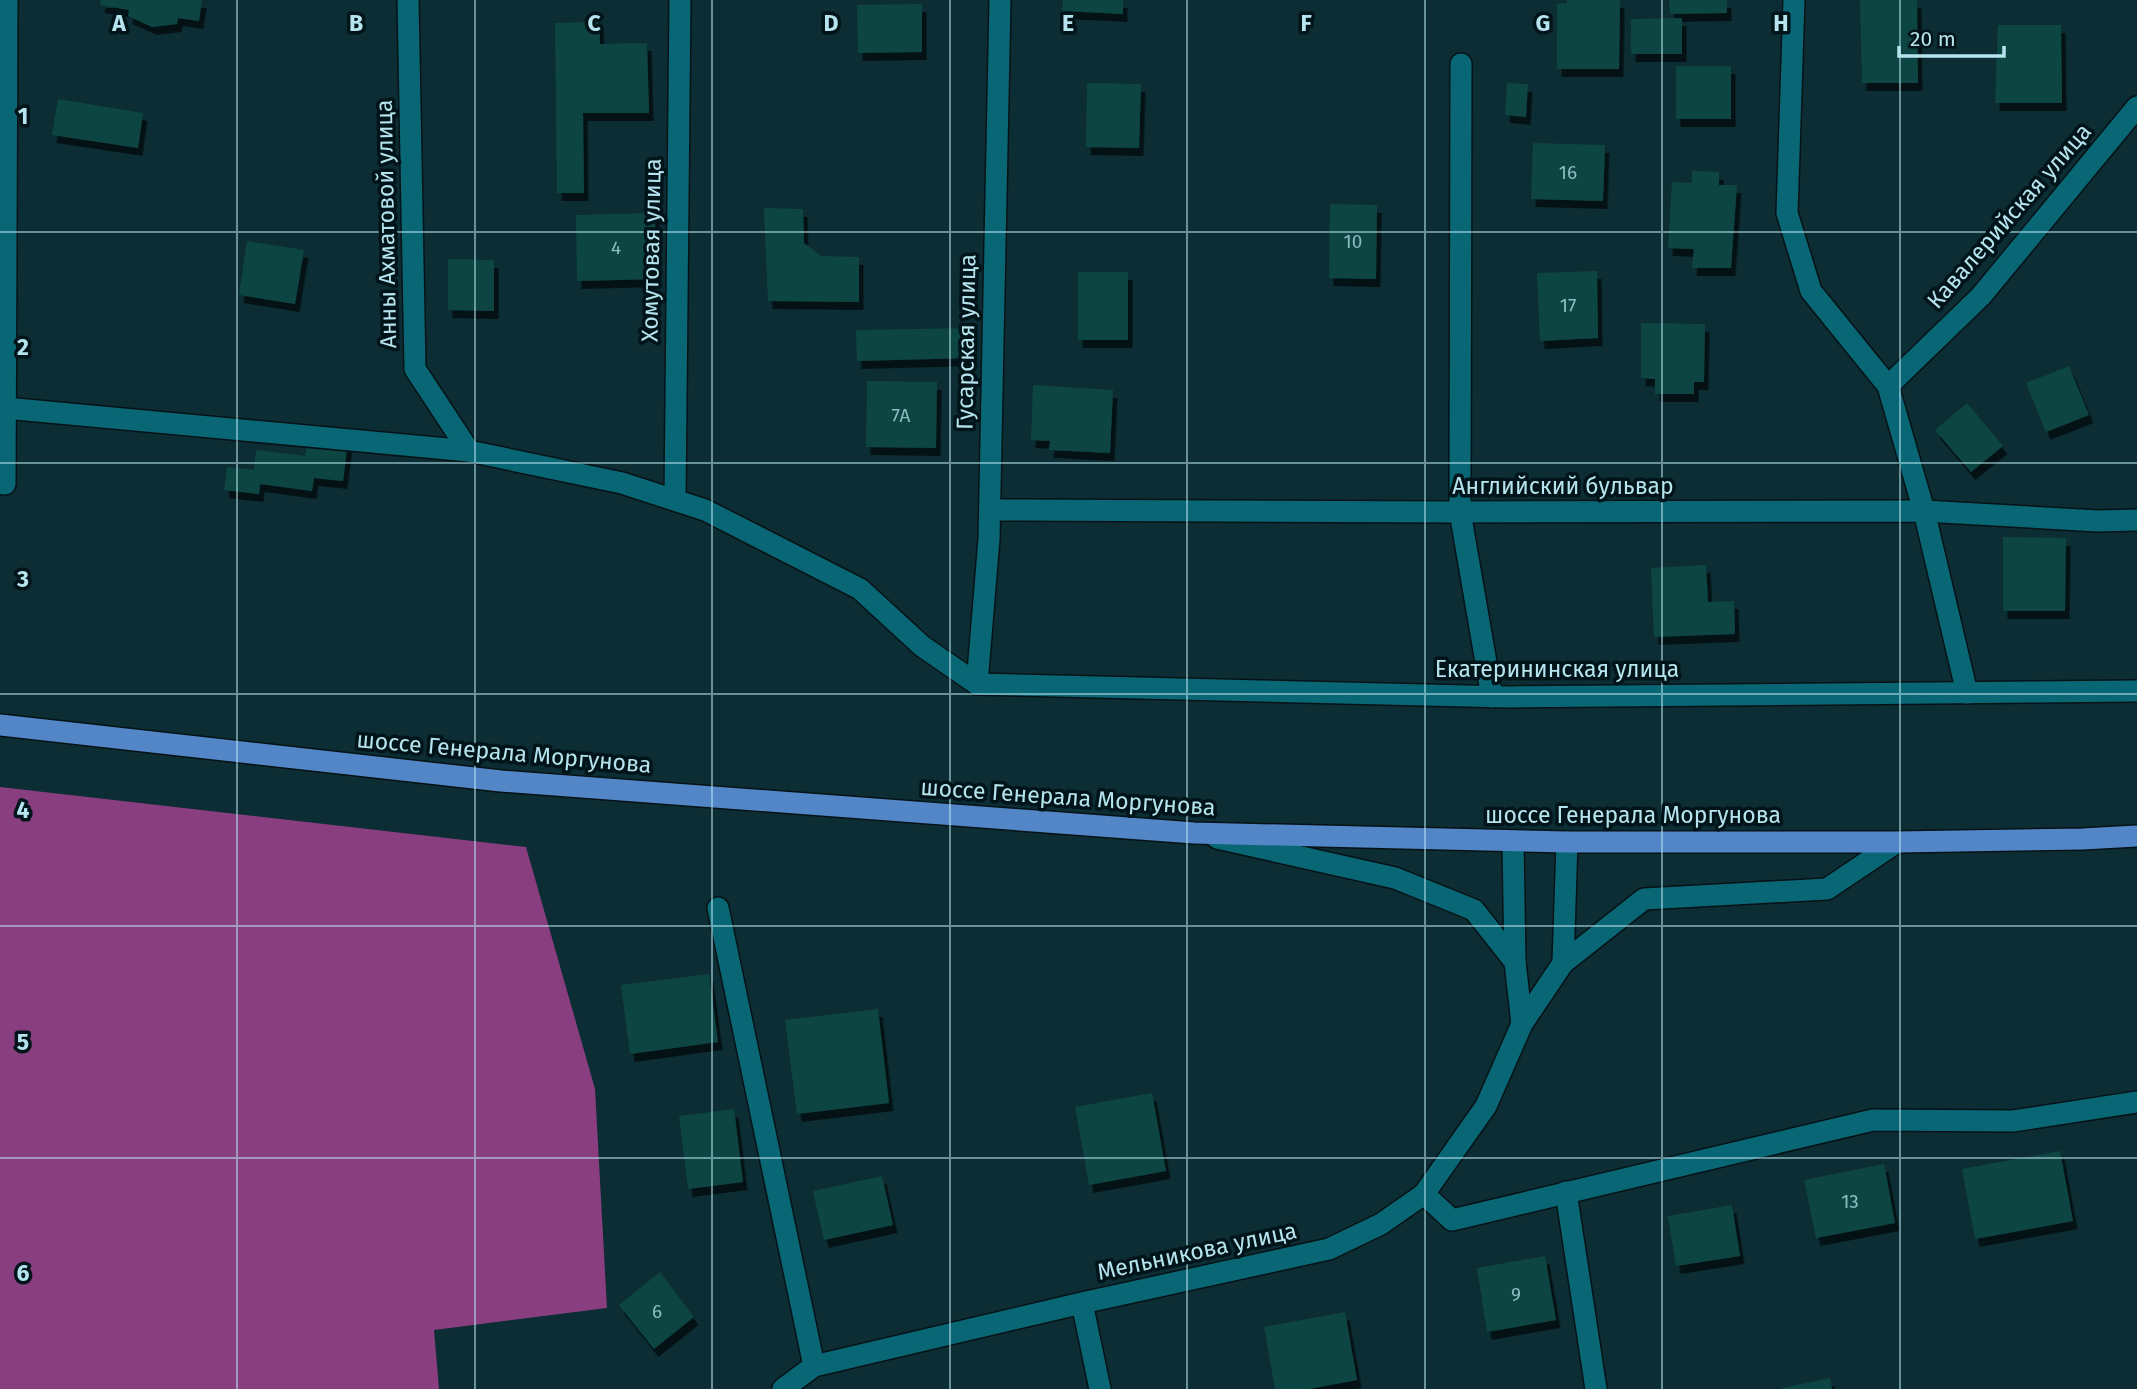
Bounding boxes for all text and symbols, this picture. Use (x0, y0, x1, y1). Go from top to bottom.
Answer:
text: A (111, 9, 126, 37)
text: B (349, 9, 363, 37)
text: C (587, 9, 601, 37)
text: D (824, 9, 839, 37)
text: E (1062, 9, 1074, 37)
text: F (1300, 9, 1312, 37)
text: G (1536, 9, 1550, 37)
text: H (1773, 9, 1789, 37)
scale bar (1899, 14, 2004, 58)
text: 20 m (1910, 26, 1956, 52)
street label: Анны Ахматовой улица (370, 99, 402, 349)
text: 1 (18, 102, 28, 130)
street label: Кавалерийская улица (1921, 118, 2097, 314)
street label: Хомутовая улица (635, 158, 667, 342)
house number: 16 (1559, 161, 1577, 184)
house number: 10 (1344, 230, 1362, 253)
house number: 4 (611, 236, 621, 259)
street label: Гусарская улица (950, 254, 982, 430)
house number: 17 (1560, 294, 1576, 317)
text: 2 (17, 333, 29, 361)
house number: 7А (892, 404, 910, 427)
street label: Английский бульвар (1452, 472, 1674, 500)
text: 3 (16, 565, 29, 593)
street label: Екатерининская улица (1435, 655, 1679, 683)
street label: шоссе Генерала Моргунова (355, 725, 653, 779)
street label: шоссе Генерала Моргунова (919, 773, 1217, 821)
text: 4 (17, 796, 30, 824)
street label: шоссе Генерала Моргунова (1485, 801, 1781, 829)
text: 5 (17, 1028, 29, 1056)
house number: 13 (1841, 1190, 1859, 1213)
street label: Мельникова улица (1095, 1216, 1299, 1286)
text: 6 (17, 1259, 30, 1287)
house number: 9 (1511, 1283, 1521, 1306)
house number: 6 (652, 1300, 662, 1323)

